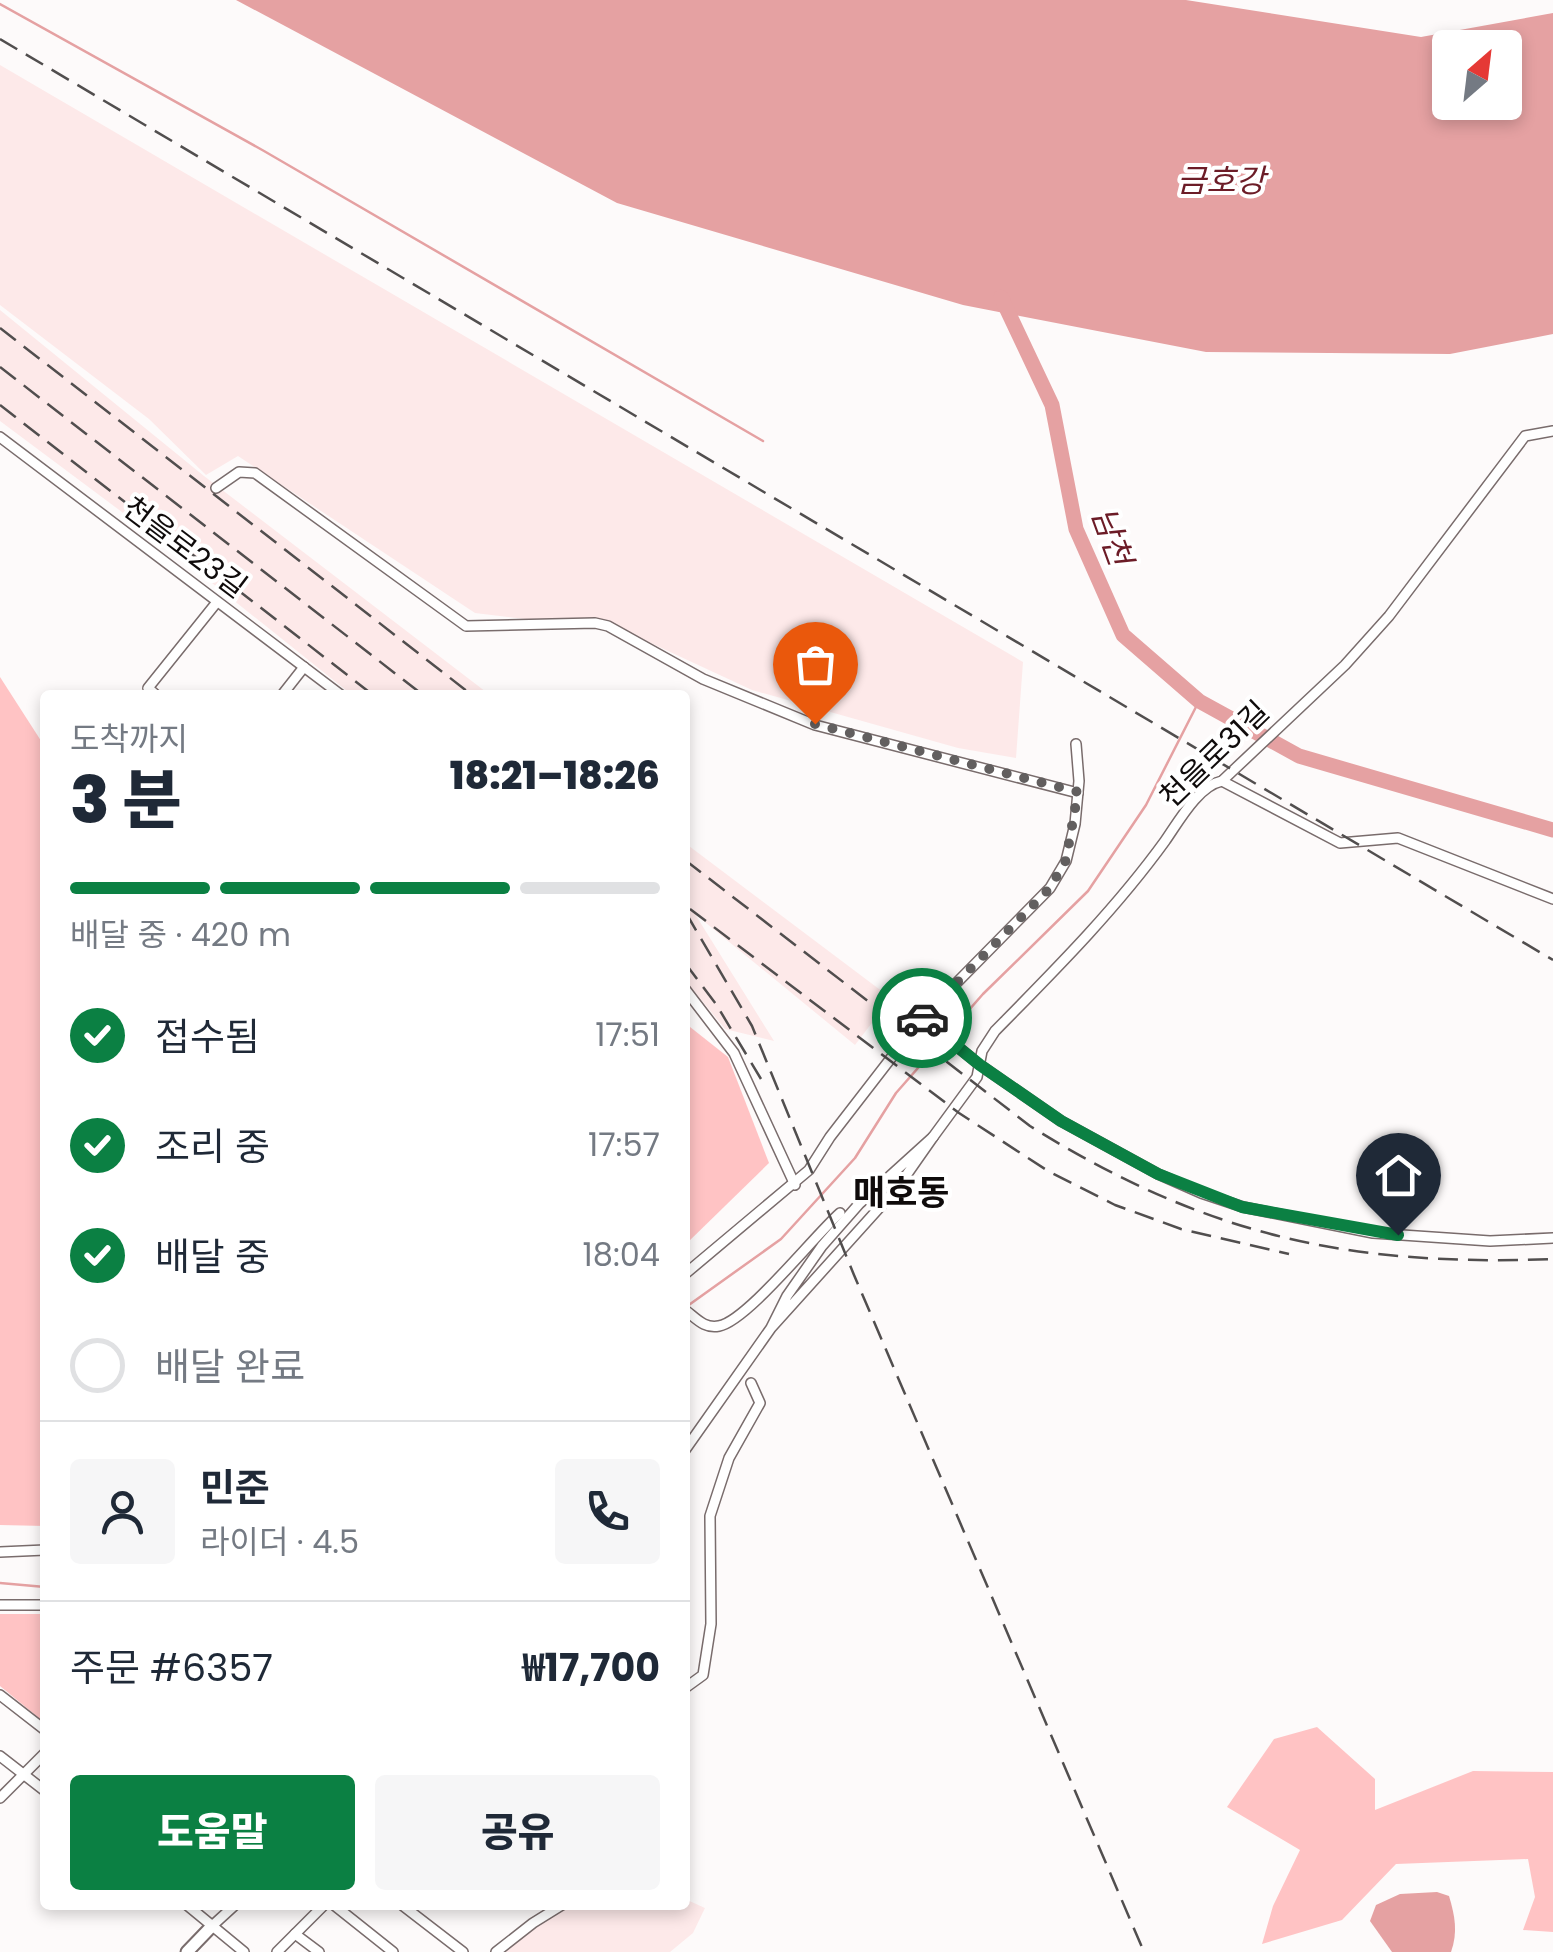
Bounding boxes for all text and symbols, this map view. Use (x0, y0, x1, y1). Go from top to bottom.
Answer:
north arrow (1432, 30, 1522, 120)
map controls (1432, 30, 1522, 120)
water label: 금호강 (1177, 158, 1270, 203)
street label: 천을로23길 (114, 486, 256, 608)
water label: 남천 (1081, 501, 1144, 575)
pin (773, 622, 858, 725)
icon: bag (788, 637, 843, 692)
street label: 천을로31길 (1150, 691, 1278, 817)
text: 도착까지 (70, 716, 188, 761)
text: 18:21–18:26 (450, 749, 660, 802)
text: 3 분 (70, 755, 182, 846)
text: 배달 중 · 420 m (70, 912, 291, 957)
courier (872, 968, 972, 1068)
icon: car (895, 991, 950, 1046)
icon: check (70, 1008, 125, 1063)
text: 접수됨 (155, 1010, 260, 1063)
text: 17:51 (595, 1012, 660, 1057)
icon: check (70, 1118, 125, 1173)
text: 조리 중 (155, 1120, 270, 1173)
text: 17:57 (588, 1122, 660, 1167)
pin (1356, 1133, 1441, 1236)
icon: home (1371, 1148, 1426, 1203)
district label: 매호동 (853, 1168, 949, 1217)
icon: check (70, 1228, 125, 1283)
text: 배달 중 (155, 1230, 270, 1283)
text: 18:04 (583, 1232, 660, 1277)
text: 배달 완료 (155, 1340, 305, 1393)
button: person (70, 1459, 175, 1564)
button: phone (555, 1459, 660, 1564)
text: 민준 (200, 1461, 270, 1514)
text: 라이더 · 4.5 (200, 1519, 359, 1564)
text: 주문 #6357 (70, 1641, 273, 1694)
text: ₩17,700 (522, 1641, 660, 1694)
button: 도움말 (70, 1775, 355, 1890)
button: 공유 (375, 1775, 660, 1890)

